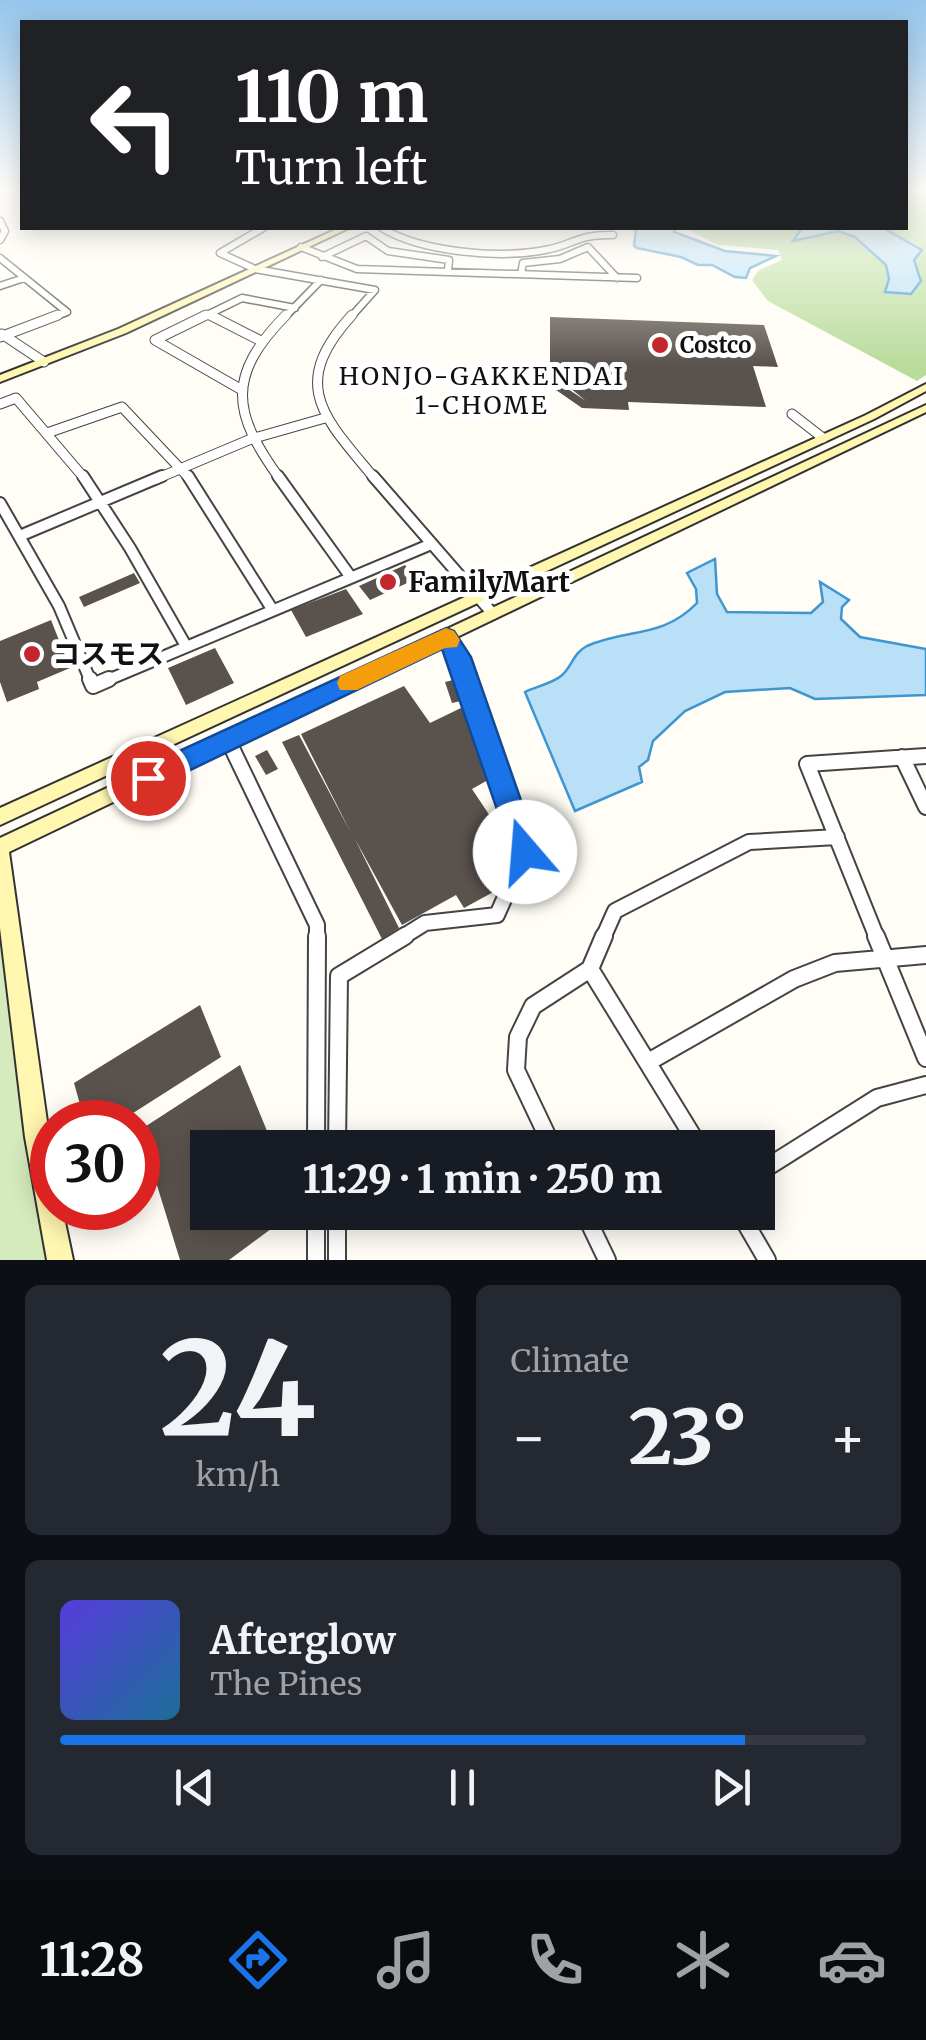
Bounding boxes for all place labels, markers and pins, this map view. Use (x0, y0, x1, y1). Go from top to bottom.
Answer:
place label: Costco (680, 331, 751, 359)
marker: Costco (649, 334, 671, 356)
place label: FamilyMart (408, 564, 570, 600)
marker: FamilyMart (377, 571, 399, 593)
place label: コスモス (52, 636, 164, 672)
marker: コスモス (21, 643, 43, 665)
pin (106, 736, 191, 821)

